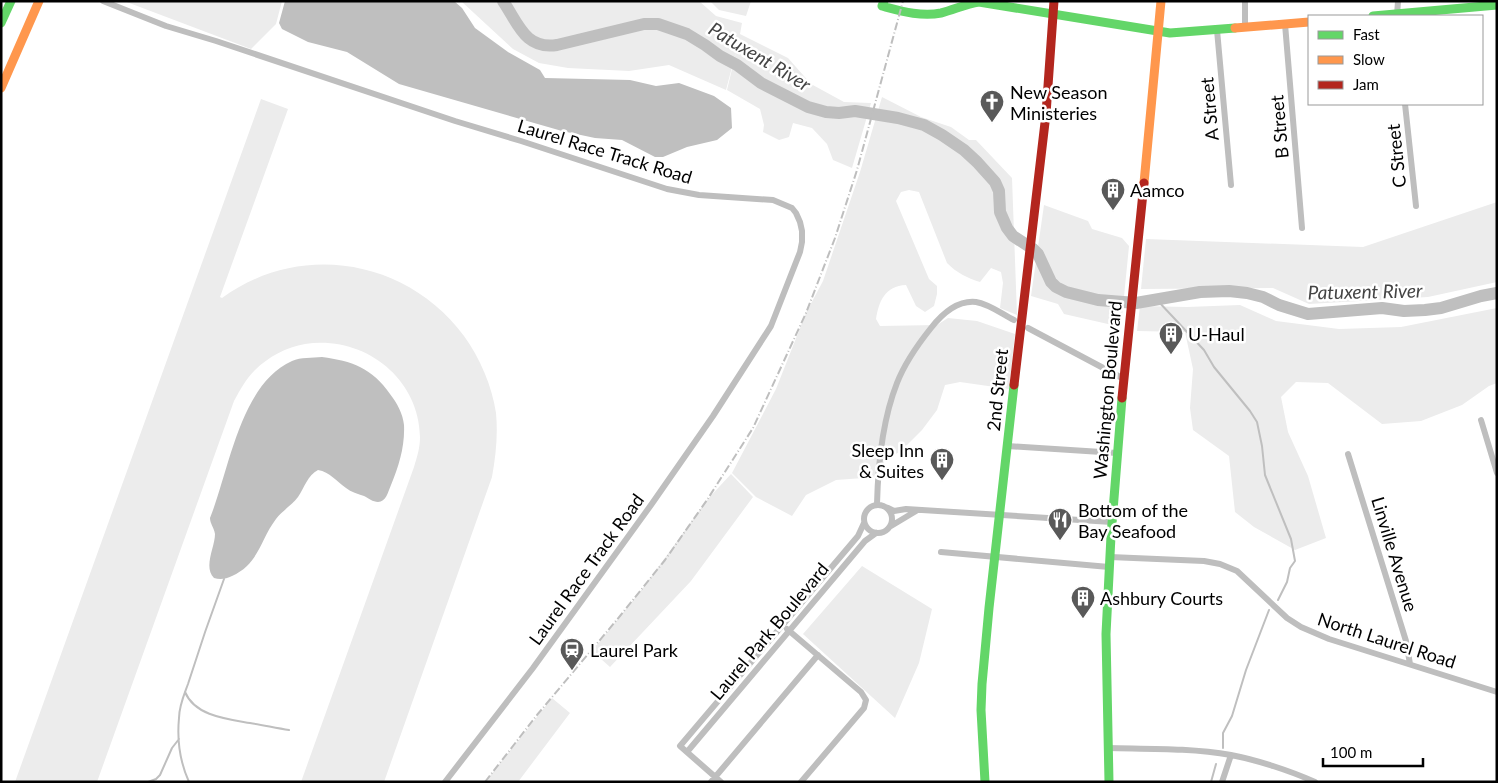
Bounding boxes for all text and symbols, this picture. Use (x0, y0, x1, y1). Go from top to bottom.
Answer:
legend (1308, 15, 1483, 105)
water label: Patuxent River (705, 17, 816, 96)
text: Fast (1353, 25, 1380, 43)
text: Slow (1353, 50, 1385, 68)
text: Jam (1353, 75, 1379, 93)
street label: A Street (1195, 76, 1223, 142)
place label: New Season Ministeries (1010, 81, 1107, 124)
church icon: New Season Ministeries (979, 89, 1005, 123)
street label: B Street (1265, 94, 1293, 160)
street label: Laurel Race Track Road (515, 114, 695, 188)
street label: C Street (1382, 122, 1410, 189)
building icon: Aamco (1100, 177, 1126, 211)
place label: Aamco (1130, 179, 1185, 201)
water label: Patuxent River (1307, 278, 1423, 304)
street label: Washington Boulevard (1088, 300, 1126, 480)
building icon: U-Haul (1158, 321, 1184, 355)
place label: U-Haul (1188, 323, 1245, 345)
street label: 2nd Street (982, 347, 1012, 432)
place label: Sleep Inn & Suites (851, 439, 924, 482)
building icon: Sleep Inn & Suites (929, 447, 955, 481)
street label: Laurel Race Track Road (524, 489, 648, 649)
street label: Linville Avenue (1367, 494, 1423, 614)
place label: Bottom of the Bay Seafood (1078, 499, 1188, 542)
restaurant icon: Bottom of the Bay Seafood (1047, 507, 1073, 541)
street label: Laurel Park Boulevard (705, 558, 833, 704)
building icon: Ashbury Courts (1070, 585, 1096, 619)
place label: Ashbury Courts (1100, 587, 1223, 609)
street label: North Laurel Road (1315, 607, 1459, 673)
station icon: Laurel Park (559, 637, 585, 671)
place label: Laurel Park (590, 639, 679, 661)
scale bar (1323, 736, 1423, 768)
text: 100 m (1330, 743, 1372, 761)

